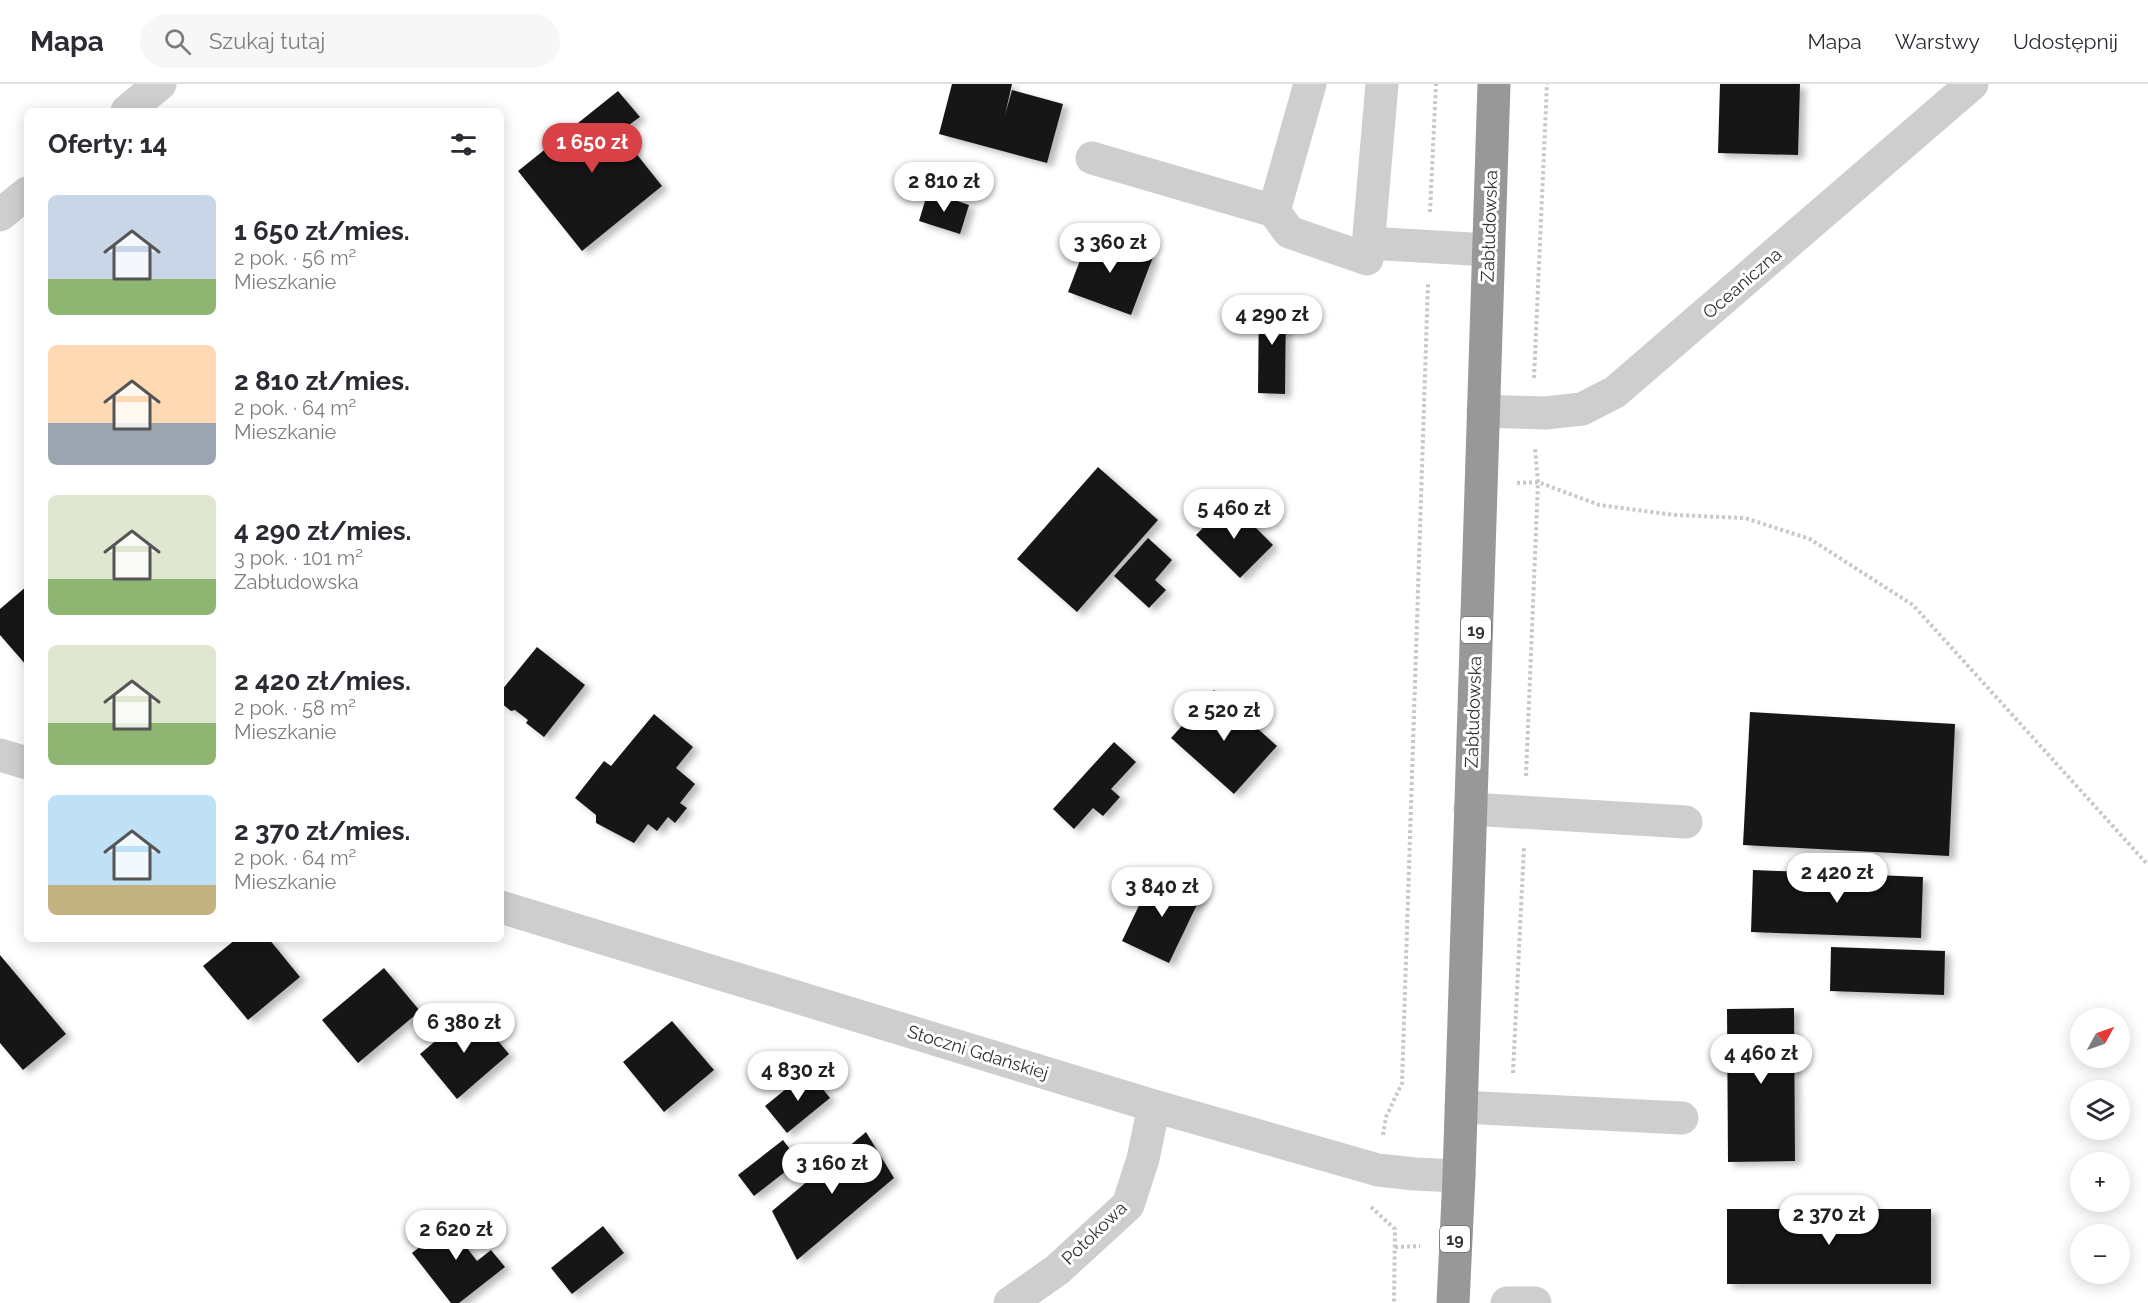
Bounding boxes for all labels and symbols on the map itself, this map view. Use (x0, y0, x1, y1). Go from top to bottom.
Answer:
pin: 1 650 zł (530, 123, 654, 174)
pin: 2 810 zł (882, 162, 1006, 213)
street label: Zabłudowska (1477, 170, 1501, 282)
pin: 3 360 zł (1048, 223, 1172, 274)
street label: Oceaniczna (1698, 243, 1786, 323)
pin: 4 290 zł (1210, 295, 1334, 346)
pin: 5 460 zł (1172, 489, 1296, 540)
road number: 19 (1461, 617, 1491, 643)
street label: Zabłudowska (1461, 656, 1485, 768)
pin: 2 520 zł (1162, 691, 1286, 742)
pin: 2 420 zł (1775, 853, 1899, 904)
pin: 3 840 zł (1100, 867, 1224, 918)
pin: 6 380 zł (402, 1003, 526, 1054)
north arrow (2070, 1008, 2130, 1068)
street label: Stoczni Gdańskiej (905, 1021, 1051, 1083)
pin: 4 460 zł (1699, 1034, 1823, 1085)
pin: 4 830 zł (736, 1051, 860, 1102)
pin: 3 160 zł (770, 1144, 894, 1195)
pin: 2 370 zł (1767, 1195, 1891, 1246)
street label: Potokowa (1057, 1197, 1131, 1269)
pin: 2 620 zł (394, 1210, 518, 1261)
road number: 19 (1440, 1226, 1470, 1252)

